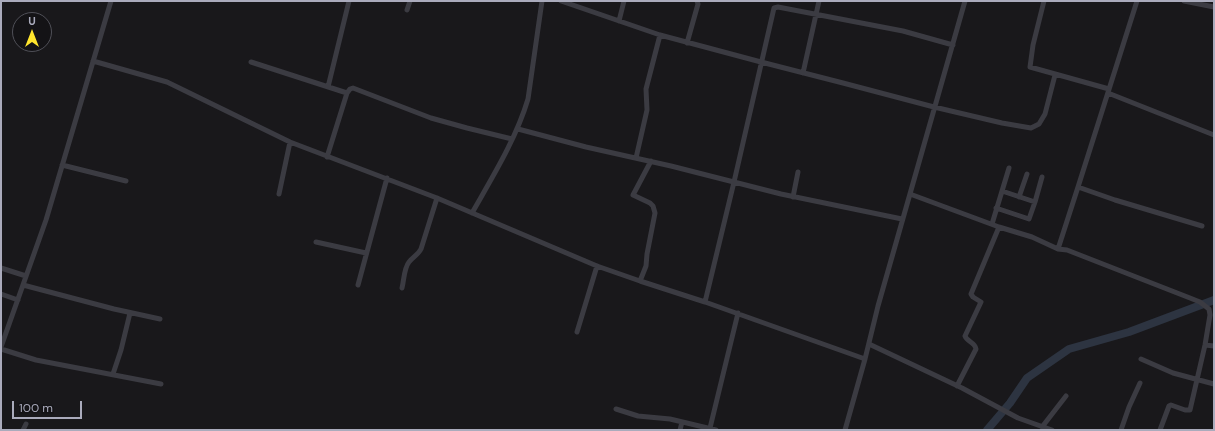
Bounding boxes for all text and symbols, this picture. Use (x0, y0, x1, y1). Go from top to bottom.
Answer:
north arrow (12, 12, 52, 52)
text: U (28, 14, 36, 28)
scale bar (14, 393, 84, 419)
text: 100 m (19, 400, 53, 416)

